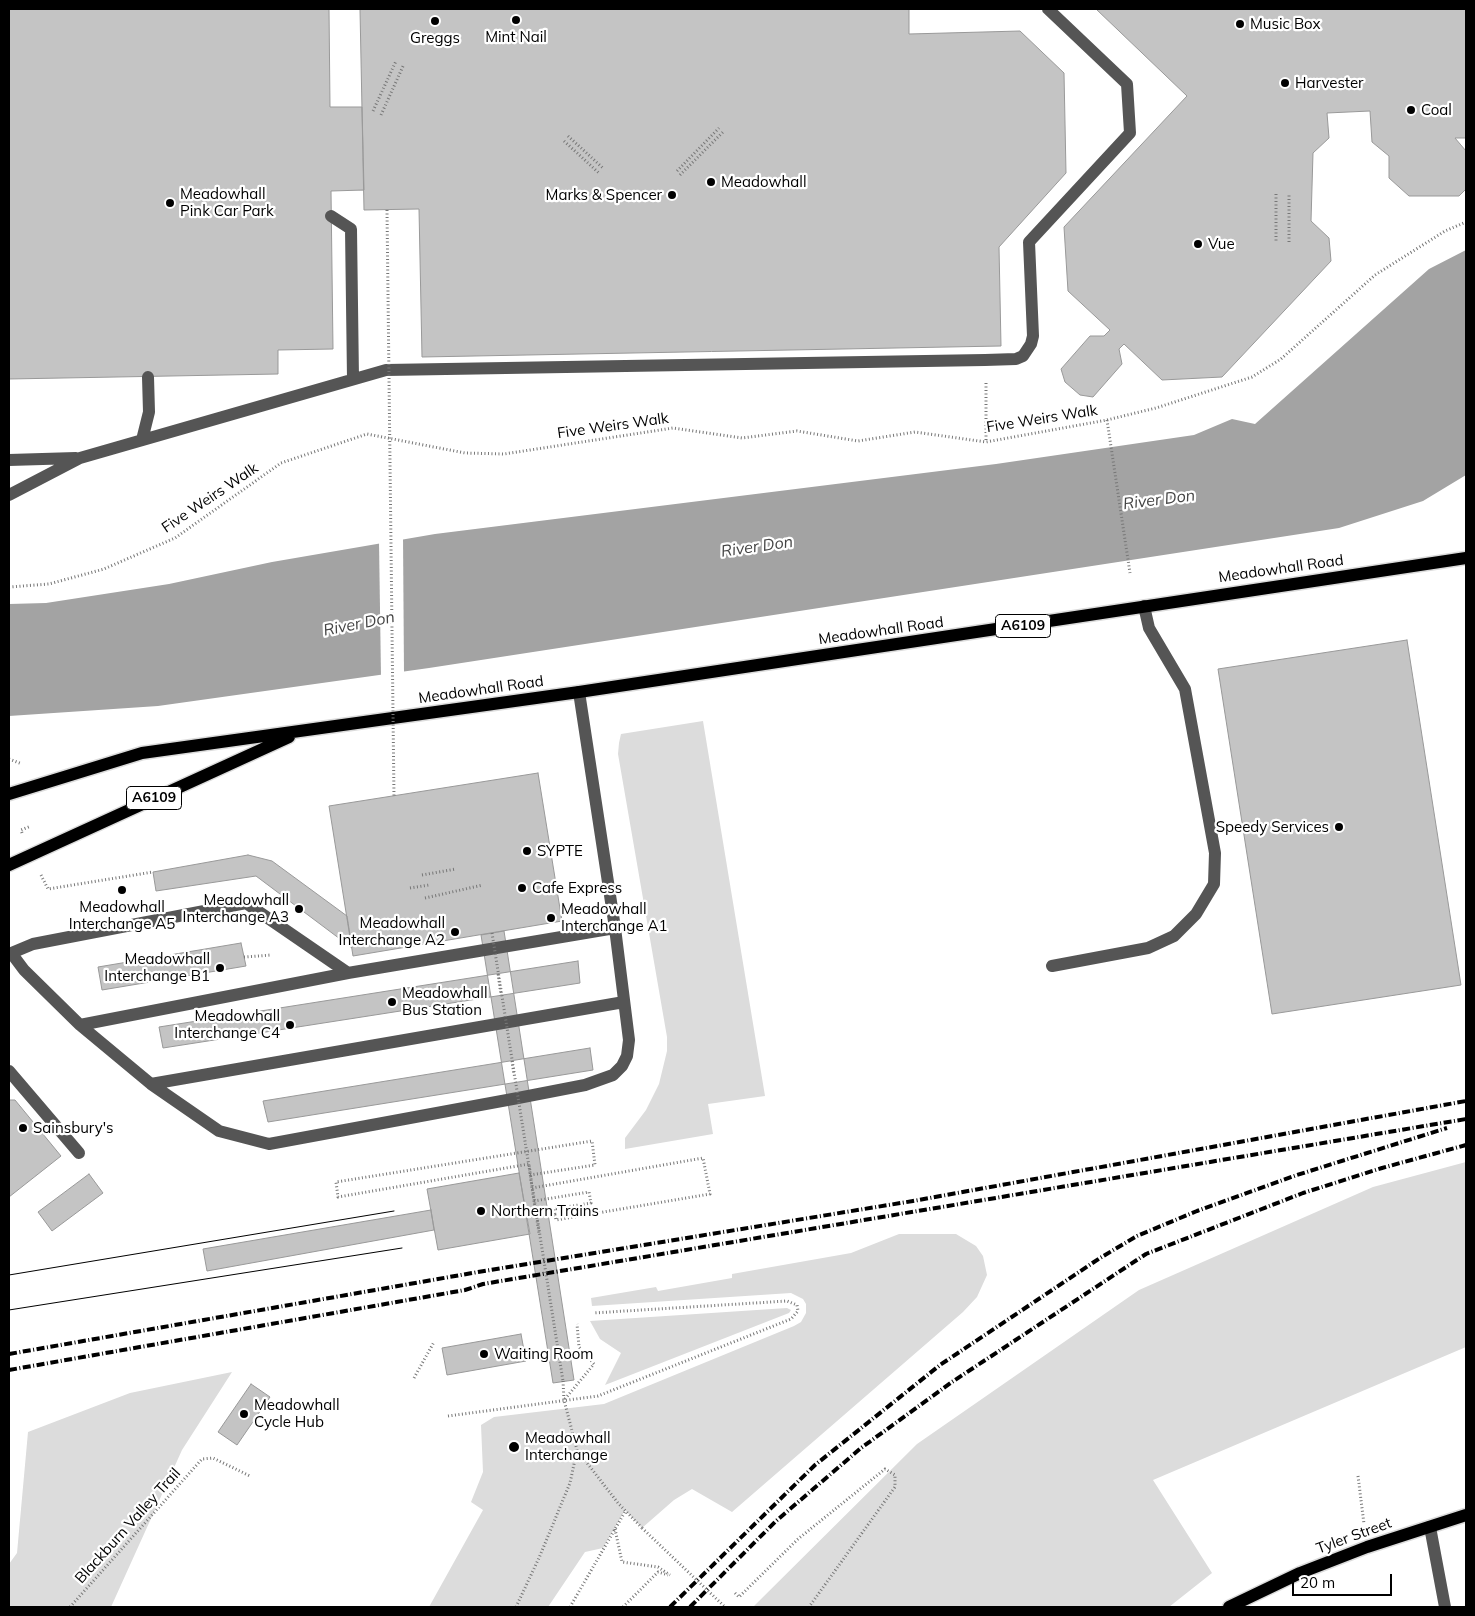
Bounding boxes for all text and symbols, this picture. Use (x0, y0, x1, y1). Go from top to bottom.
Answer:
marker: Mint Nail (510, 14, 522, 26)
marker: Greggs (429, 15, 441, 27)
place label: Music Box (1250, 15, 1320, 33)
marker: Music Box (1234, 18, 1246, 30)
place label: Mint Nail (485, 28, 547, 46)
place label: Greggs (410, 29, 460, 47)
place label: Harvester (1295, 74, 1364, 92)
marker: Harvester (1279, 77, 1291, 89)
place label: Coal (1421, 101, 1452, 119)
marker: Coal (1405, 104, 1417, 116)
place label: Meadowhall (721, 173, 806, 191)
marker: Meadowhall (705, 176, 717, 188)
place label: Meadowhall Pink Car Park (180, 185, 274, 220)
place label: Marks & Spencer (546, 186, 662, 204)
marker: Marks & Spencer (666, 189, 678, 201)
marker: Meadowhall Pink Car Park (164, 197, 176, 209)
place label: Vue (1208, 235, 1235, 253)
marker: Vue (1192, 238, 1204, 250)
street label: Five Weirs Walk (985, 401, 1099, 437)
street label: Five Weirs Walk (556, 409, 670, 443)
street label: Five Weirs Walk (158, 459, 262, 537)
water label: River Don (1122, 486, 1196, 514)
water label: River Don (720, 532, 794, 562)
street label: Meadowhall Road (1217, 551, 1345, 587)
water label: River Don (322, 608, 396, 640)
street label: Meadowhall Road (817, 613, 945, 649)
road number: A6109 (996, 614, 1050, 638)
street label: Meadowhall Road (417, 672, 545, 708)
road number: A6109 (126, 786, 182, 810)
place label: Speedy Services (1216, 818, 1329, 836)
marker: Speedy Services (1333, 821, 1345, 833)
place label: SYPTE (537, 842, 583, 860)
marker: SYPTE (521, 845, 533, 857)
place label: Cafe Express (532, 879, 622, 897)
marker: Cafe Express (516, 882, 528, 894)
marker: Meadowhall Interchange A5 (116, 884, 128, 896)
place label: Meadowhall Interchange A3 (182, 891, 289, 926)
place label: Meadowhall Interchange A5 (69, 898, 175, 933)
place label: Meadowhall Interchange A1 (561, 900, 668, 935)
marker: Meadowhall Interchange A3 (293, 903, 305, 915)
marker: Meadowhall Interchange A1 (545, 912, 557, 924)
place label: Meadowhall Interchange A2 (338, 914, 445, 949)
marker: Meadowhall Interchange A2 (449, 926, 461, 938)
place label: Meadowhall Interchange B1 (104, 950, 210, 985)
marker: Meadowhall Interchange B1 (214, 962, 226, 974)
place label: Meadowhall Bus Station (402, 984, 487, 1019)
marker: Meadowhall Bus Station (386, 996, 398, 1008)
place label: Meadowhall Interchange C4 (174, 1007, 280, 1042)
marker: Meadowhall Interchange C4 (284, 1019, 296, 1031)
place label: Sainsbury's (33, 1119, 113, 1137)
marker: Sainsbury's (17, 1122, 29, 1134)
place label: Northern Trains (491, 1202, 599, 1220)
marker: Northern Trains (475, 1205, 487, 1217)
place label: Waiting Room (494, 1345, 593, 1363)
marker: Waiting Room (478, 1348, 490, 1360)
place label: Meadowhall Cycle Hub (254, 1396, 339, 1431)
marker: Meadowhall Cycle Hub (238, 1408, 250, 1420)
place label: Meadowhall Interchange (525, 1429, 610, 1464)
marker: Meadowhall Interchange (507, 1440, 521, 1454)
street label: Blackburn Valley Trail (72, 1465, 184, 1587)
street label: Tyler Street (1314, 1514, 1394, 1558)
scale bar (1295, 1564, 1395, 1596)
text: 20 m (1300, 1573, 1335, 1592)

